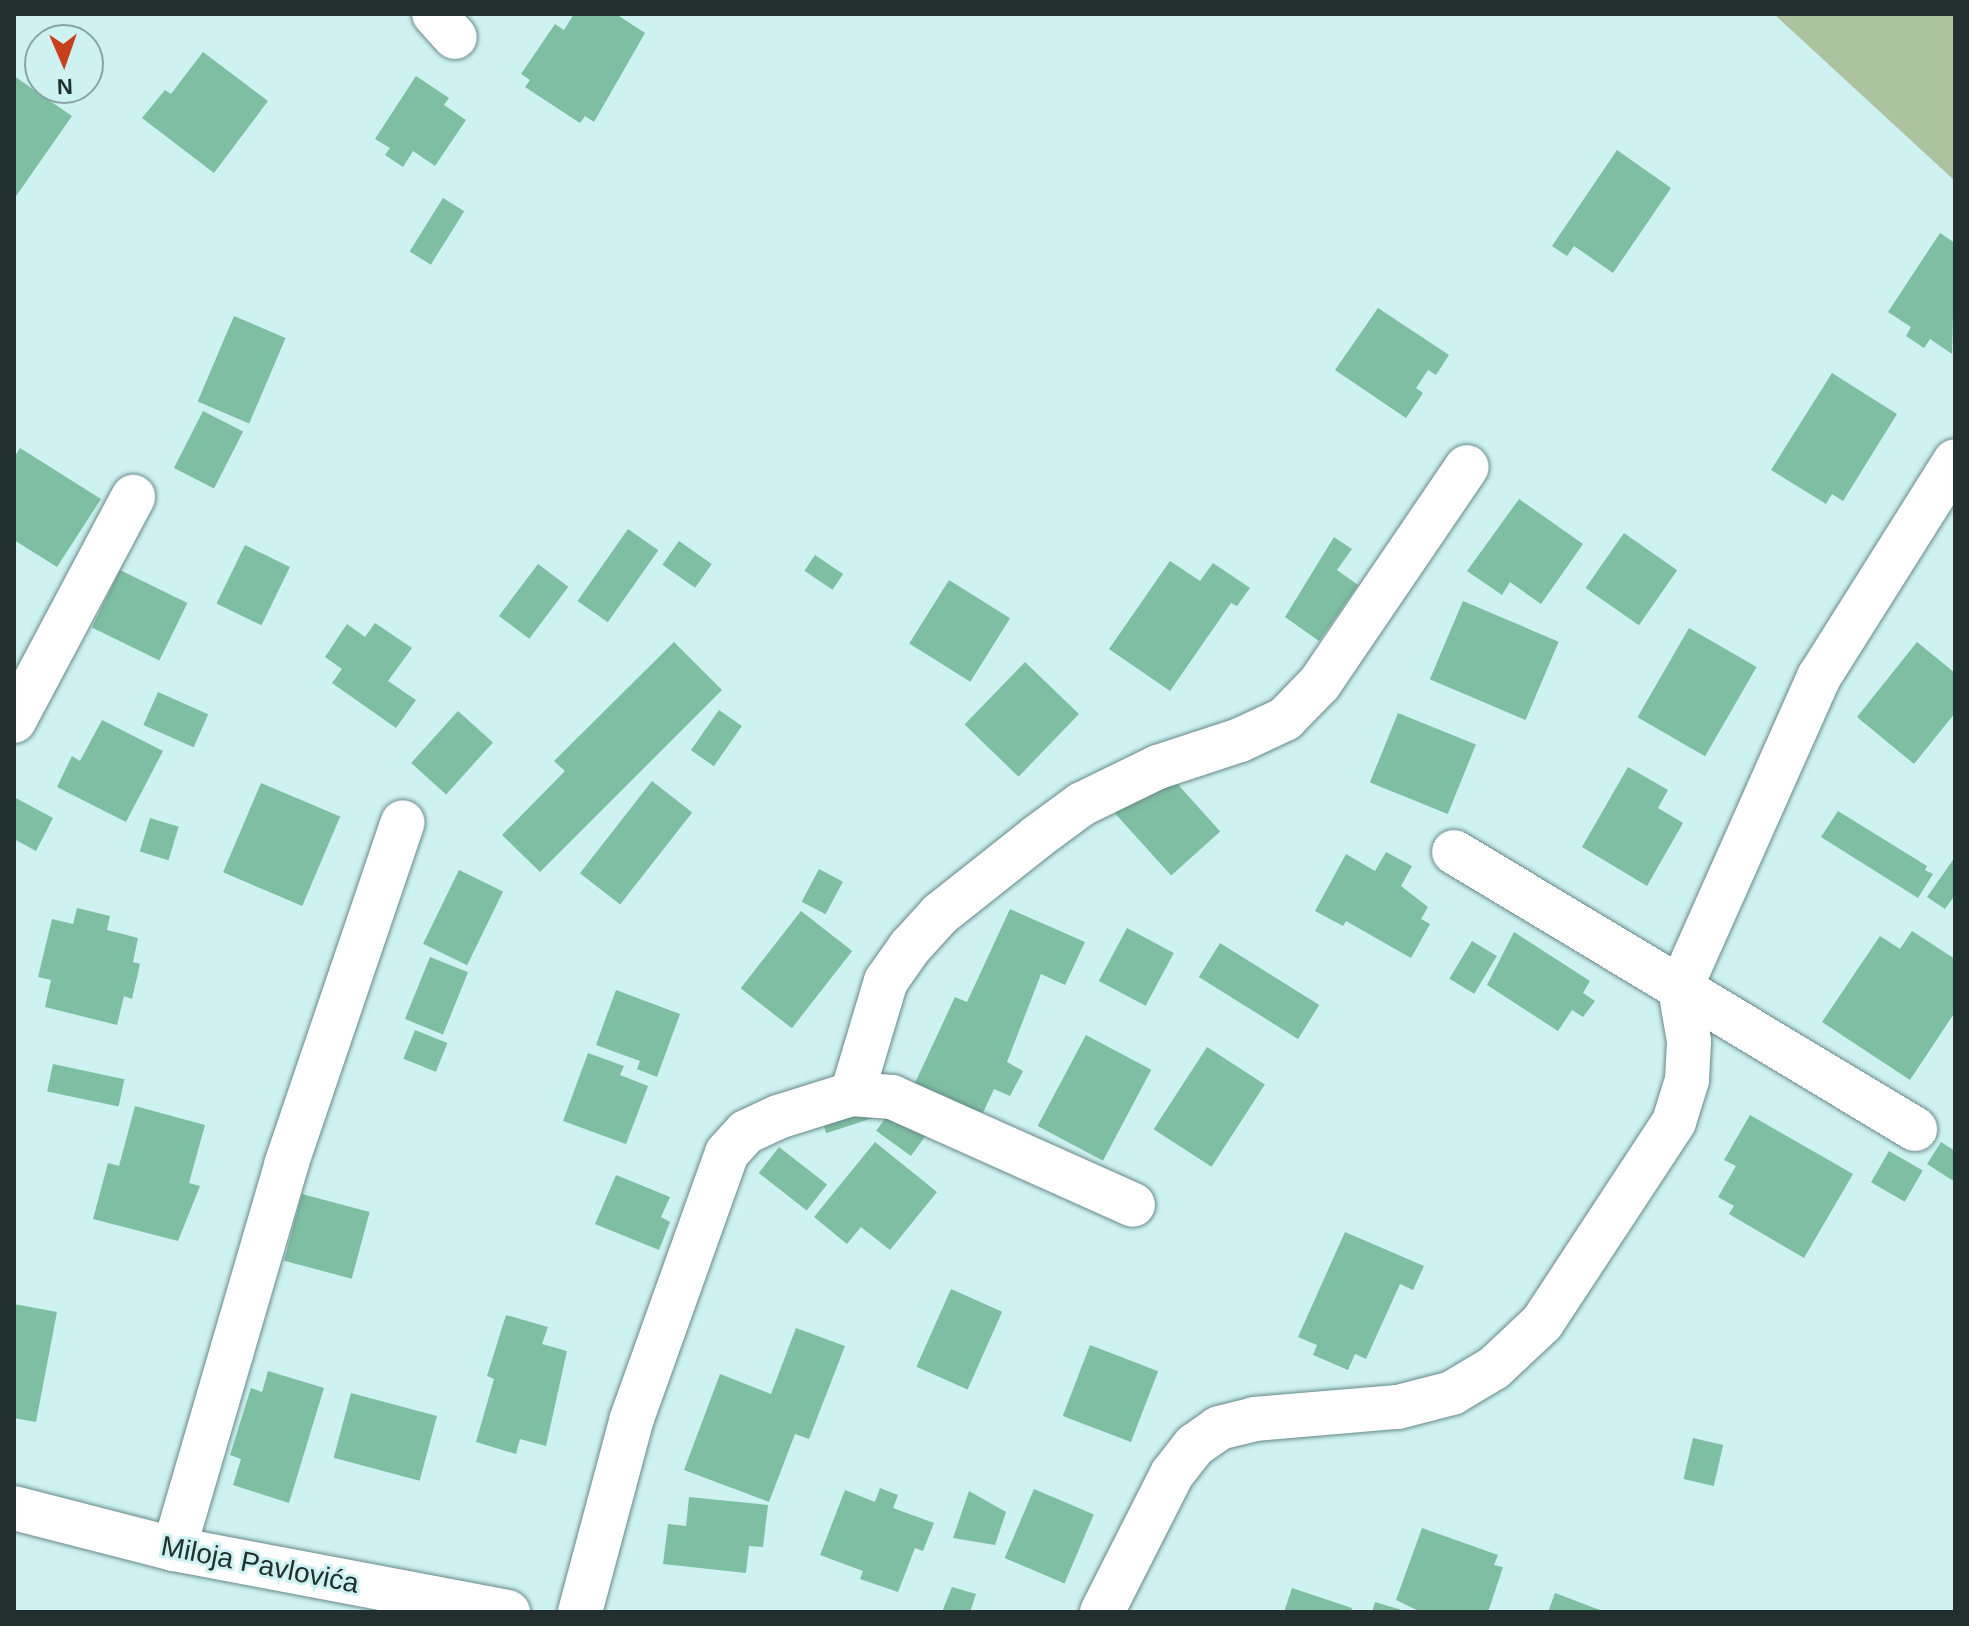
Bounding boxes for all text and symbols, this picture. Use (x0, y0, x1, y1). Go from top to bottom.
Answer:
north arrow (24, 24, 104, 104)
text: N (56, 74, 73, 99)
street label: Miloja Pavlovića (158, 1529, 362, 1601)

